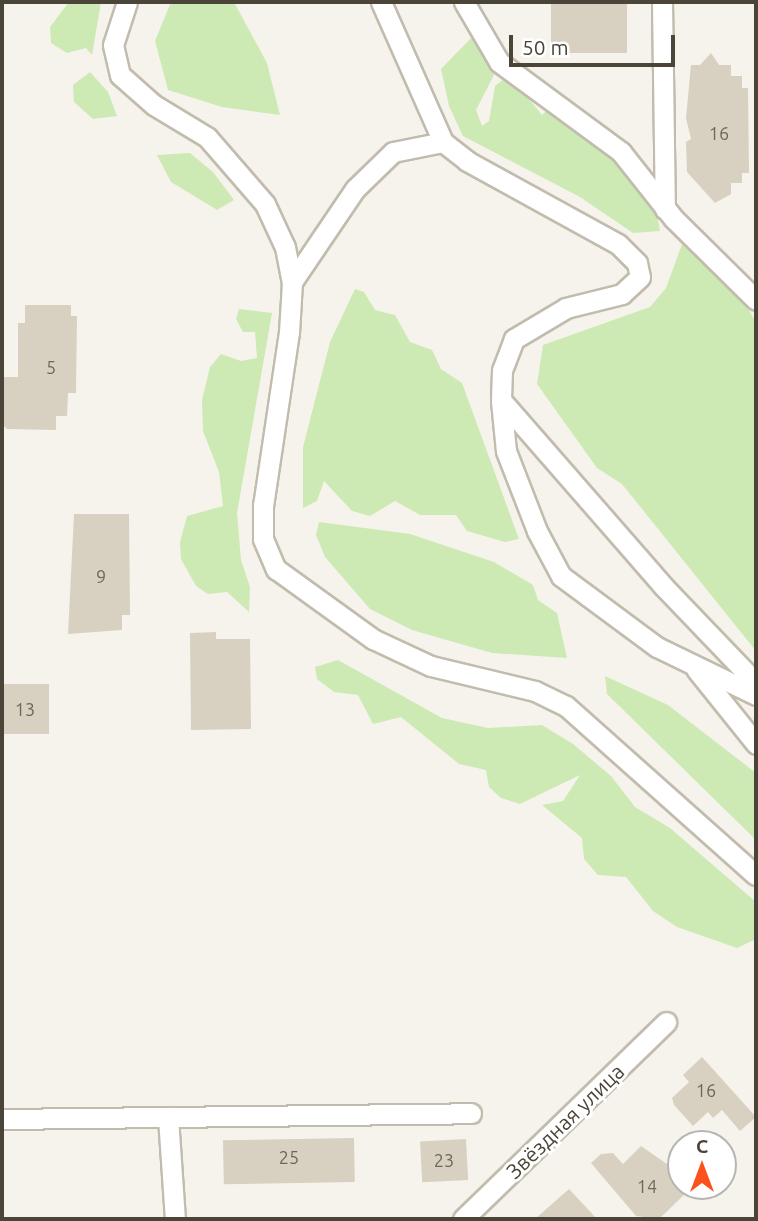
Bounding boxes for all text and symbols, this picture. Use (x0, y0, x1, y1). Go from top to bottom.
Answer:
scale bar (513, 21, 679, 65)
text: 50 m (522, 35, 569, 59)
house number: 16 (709, 122, 729, 144)
house number: 5 (46, 356, 56, 378)
house number: 9 (96, 565, 106, 587)
house number: 13 (15, 698, 35, 720)
street label: Звёздная улица (501, 1058, 629, 1184)
house number: 16 (696, 1079, 716, 1101)
north arrow (667, 1130, 737, 1200)
text: С (696, 1135, 708, 1157)
house number: 25 (279, 1146, 299, 1168)
house number: 23 (434, 1149, 454, 1171)
house number: 14 (637, 1175, 657, 1197)

